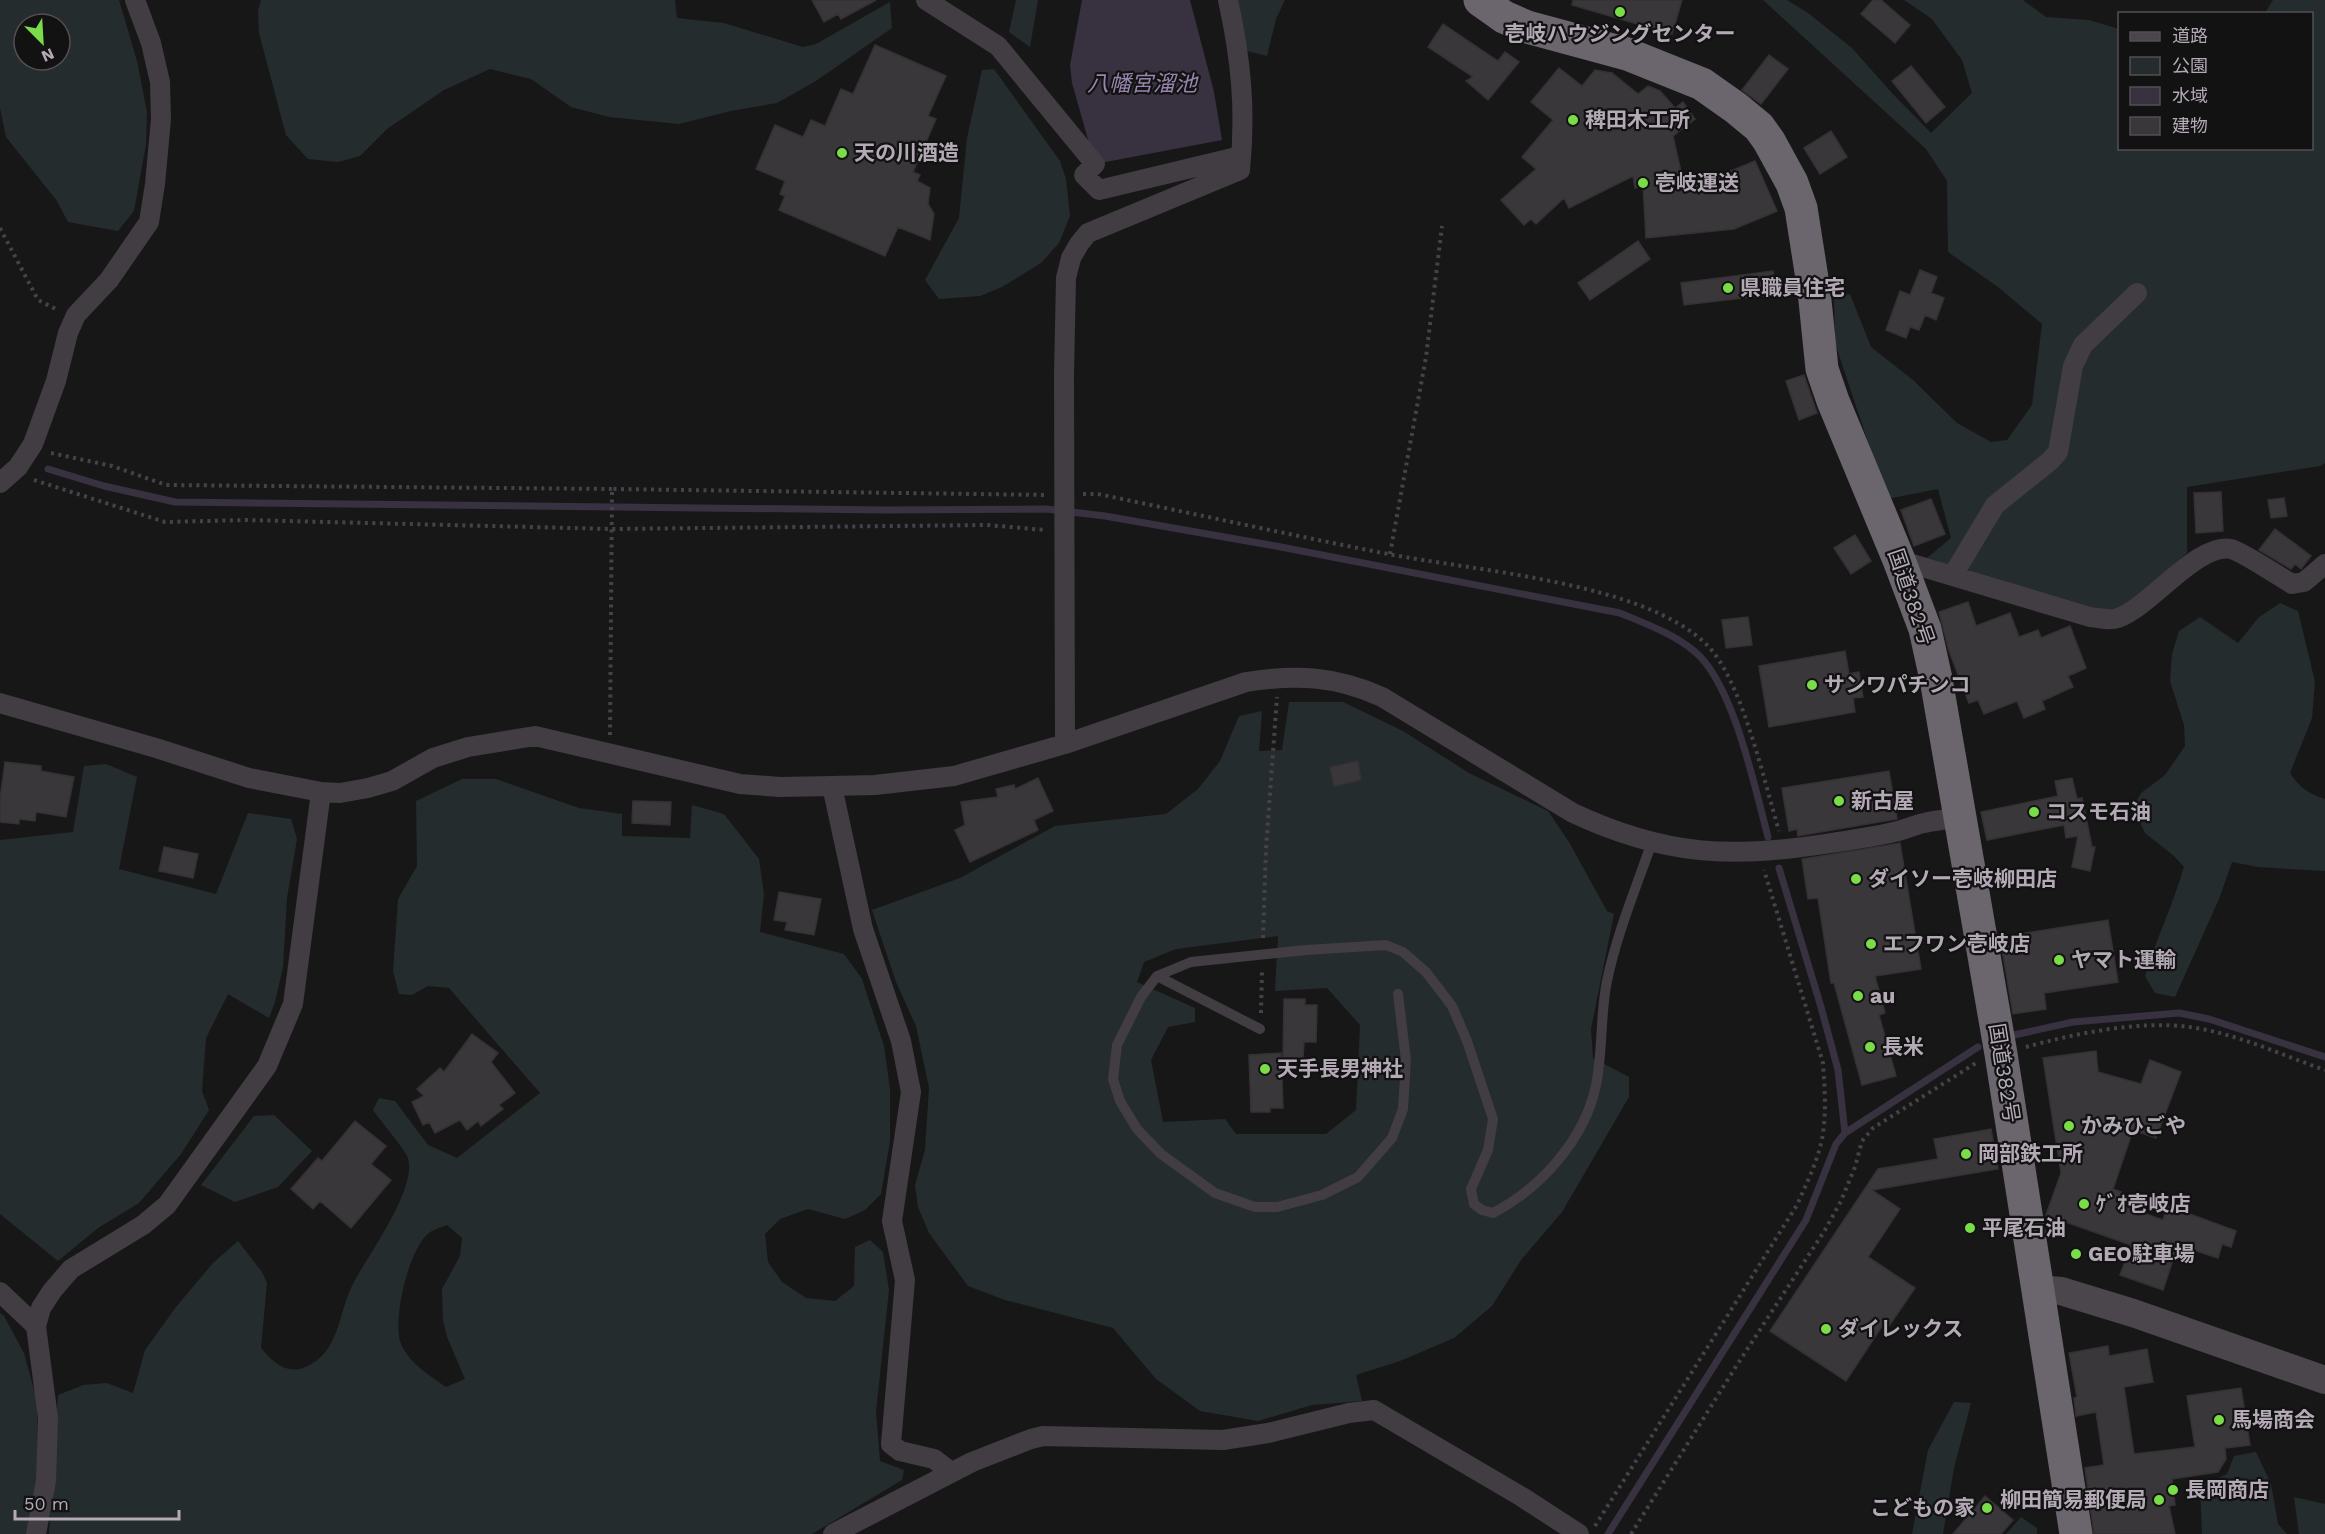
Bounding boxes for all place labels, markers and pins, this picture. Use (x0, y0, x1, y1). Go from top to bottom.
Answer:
marker: 壱岐ハウジングセンター (1613, 5, 1627, 19)
place label: 壱岐ハウジングセンター (1505, 21, 1736, 46)
place label: 稗田木工所 (1585, 107, 1690, 132)
marker: 稗田木工所 (1566, 113, 1580, 127)
place label: 天の川酒造 (854, 140, 959, 165)
marker: 天の川酒造 (835, 146, 849, 160)
place label: 壱岐運送 (1655, 170, 1739, 195)
marker: 壱岐運送 (1636, 176, 1650, 190)
place label: 県職員住宅 (1740, 275, 1845, 300)
marker: 県職員住宅 (1721, 281, 1735, 295)
place label: サンワパチンコ (1824, 672, 1971, 697)
marker: サンワパチンコ (1805, 678, 1819, 692)
place label: 新古屋 (1851, 788, 1914, 813)
marker: 新古屋 (1832, 794, 1846, 808)
place label: コスモ石油 (2046, 799, 2151, 824)
marker: コスモ石油 (2027, 805, 2041, 819)
place label: ダイソー壱岐柳田店 (1868, 866, 2057, 891)
marker: ダイソー壱岐柳田店 (1849, 872, 1863, 886)
place label: エフワン壱岐店 (1883, 931, 2030, 956)
marker: エフワン壱岐店 (1864, 937, 1878, 951)
place label: ヤマト運輸 (2071, 947, 2176, 972)
marker: ヤマト運輸 (2052, 953, 2066, 967)
place label: au (1870, 983, 1895, 1008)
marker: au (1851, 989, 1865, 1003)
place label: 長米 (1882, 1034, 1924, 1059)
marker: 長米 (1863, 1040, 1877, 1054)
place label: 天手長男神社 (1277, 1056, 1403, 1081)
marker: 天手長男神社 (1258, 1062, 1272, 1076)
place label: かみひごや (2081, 1113, 2186, 1138)
marker: かみひごや (2062, 1119, 2076, 1133)
place label: 岡部鉄工所 (1978, 1141, 2083, 1166)
marker: 岡部鉄工所 (1959, 1147, 1973, 1161)
place label: ｹﾞｵ壱岐店 (2096, 1191, 2191, 1216)
marker: ｹﾞｵ壱岐店 (2077, 1197, 2091, 1211)
place label: 平尾石油 (1982, 1215, 2066, 1240)
marker: 平尾石油 (1963, 1221, 1977, 1235)
place label: GEO駐車場 (2088, 1241, 2195, 1266)
marker: GEO駐車場 (2069, 1247, 2083, 1261)
place label: ダイレックス (1838, 1316, 1963, 1341)
marker: ダイレックス (1819, 1322, 1833, 1336)
place label: 馬場商会 (2231, 1407, 2315, 1432)
marker: 馬場商会 (2212, 1413, 2226, 1427)
place label: 長岡商店 (2185, 1477, 2269, 1502)
marker: 長岡商店 (2166, 1483, 2180, 1497)
place label: 柳田簡易郵便局 (2000, 1487, 2147, 1512)
marker: 柳田簡易郵便局 (2152, 1493, 2166, 1507)
place label: こどもの家 (1870, 1495, 1975, 1520)
marker: こどもの家 (1980, 1501, 1994, 1515)

